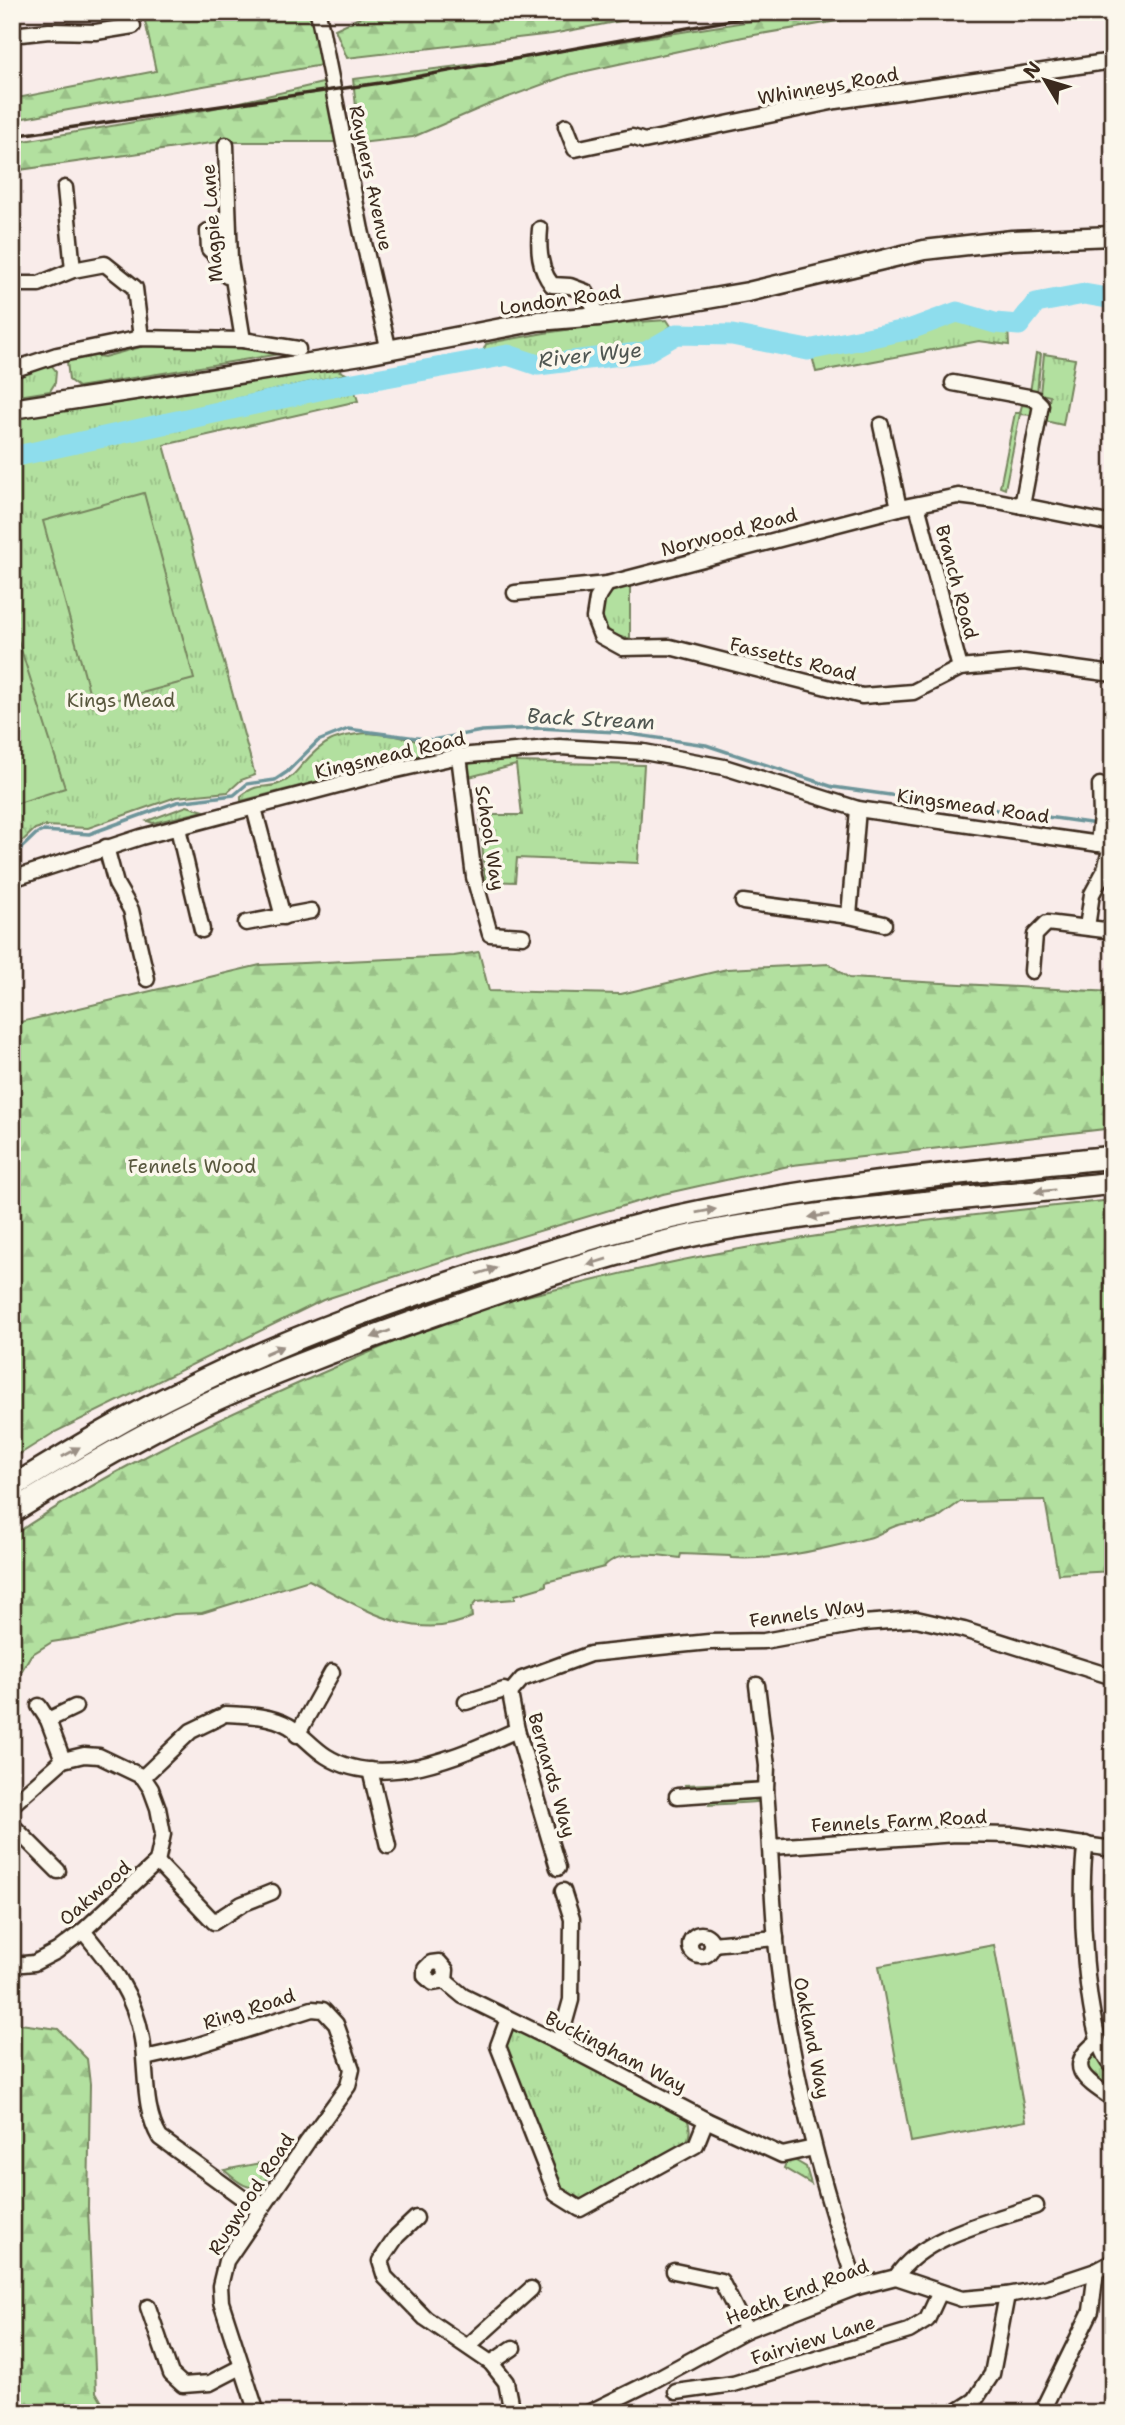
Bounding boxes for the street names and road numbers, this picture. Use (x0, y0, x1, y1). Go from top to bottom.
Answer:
street label: Whinneys Road (756, 61, 900, 111)
street label: Rayners Avenue (343, 103, 399, 253)
street label: Magpie Lane (195, 163, 229, 283)
street label: London Road (498, 279, 622, 321)
street label: Norwood Road (658, 502, 800, 562)
street label: Branch Road (930, 522, 984, 642)
street label: Fassetts Road (727, 631, 859, 687)
street label: Kingsmead Road (312, 726, 468, 784)
street label: Kingsmead Road (895, 783, 1051, 829)
street label: School Way (469, 784, 511, 892)
street label: Fennels Way (748, 1593, 866, 1633)
street label: Bernards Way (522, 1710, 582, 1840)
street label: Fennels Farm Road (811, 1804, 987, 1838)
street label: Oakwood (54, 1855, 136, 1931)
street label: Oakland Way (788, 1975, 836, 2101)
street label: Ring Road (200, 1982, 298, 2036)
street label: Buckingham Way (541, 2005, 691, 2099)
street label: Rugwood Road (202, 2128, 300, 2260)
street label: Heath End Road (722, 2253, 872, 2331)
street label: Fairview Lane (748, 2309, 878, 2371)

